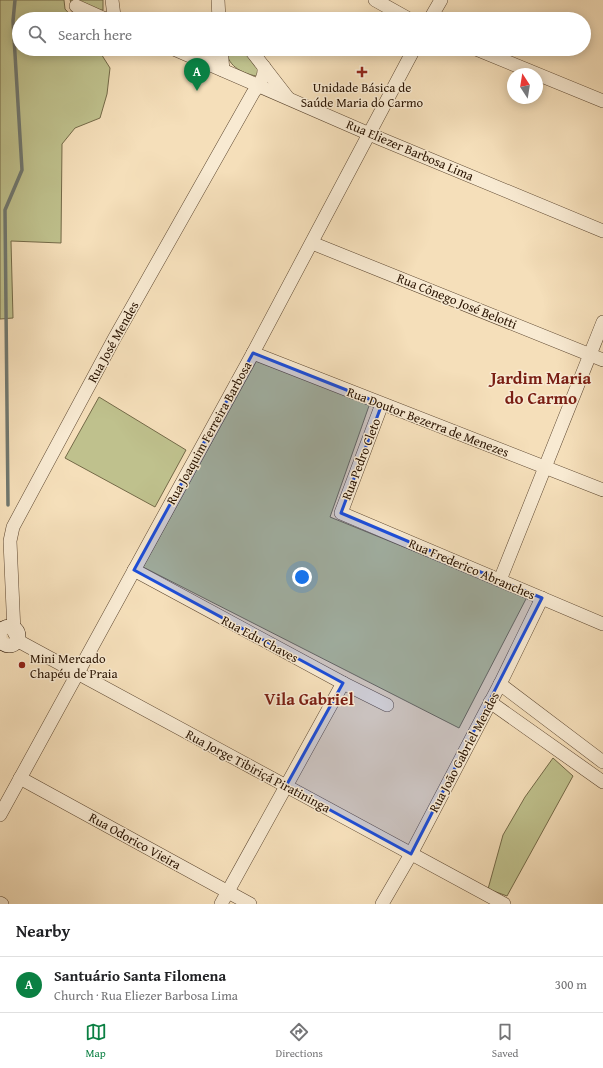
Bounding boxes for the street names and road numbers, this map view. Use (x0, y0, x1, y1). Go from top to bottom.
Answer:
street label: Rua Eliezer Barbosa Lima (343, 115, 477, 186)
street label: Rua Cônego José Belotti (394, 268, 520, 334)
street label: Rua José Mendes (83, 298, 143, 386)
street label: Rua Joaquim Ferreira Barbosa (162, 357, 257, 508)
street label: Rua Doutor Bezerra de Menezes (344, 382, 512, 462)
street label: Rua Pedro Cleto (337, 415, 385, 503)
street label: Rua Frederico Abranches (406, 534, 538, 604)
street label: Rua Edu Chaves (218, 611, 302, 667)
street label: Rua João Gabriel Mendes (424, 688, 504, 816)
street label: Rua Jorge Tibiriçá Piratininga (182, 725, 334, 818)
street label: Rua Odorico Vieira (86, 808, 185, 875)

